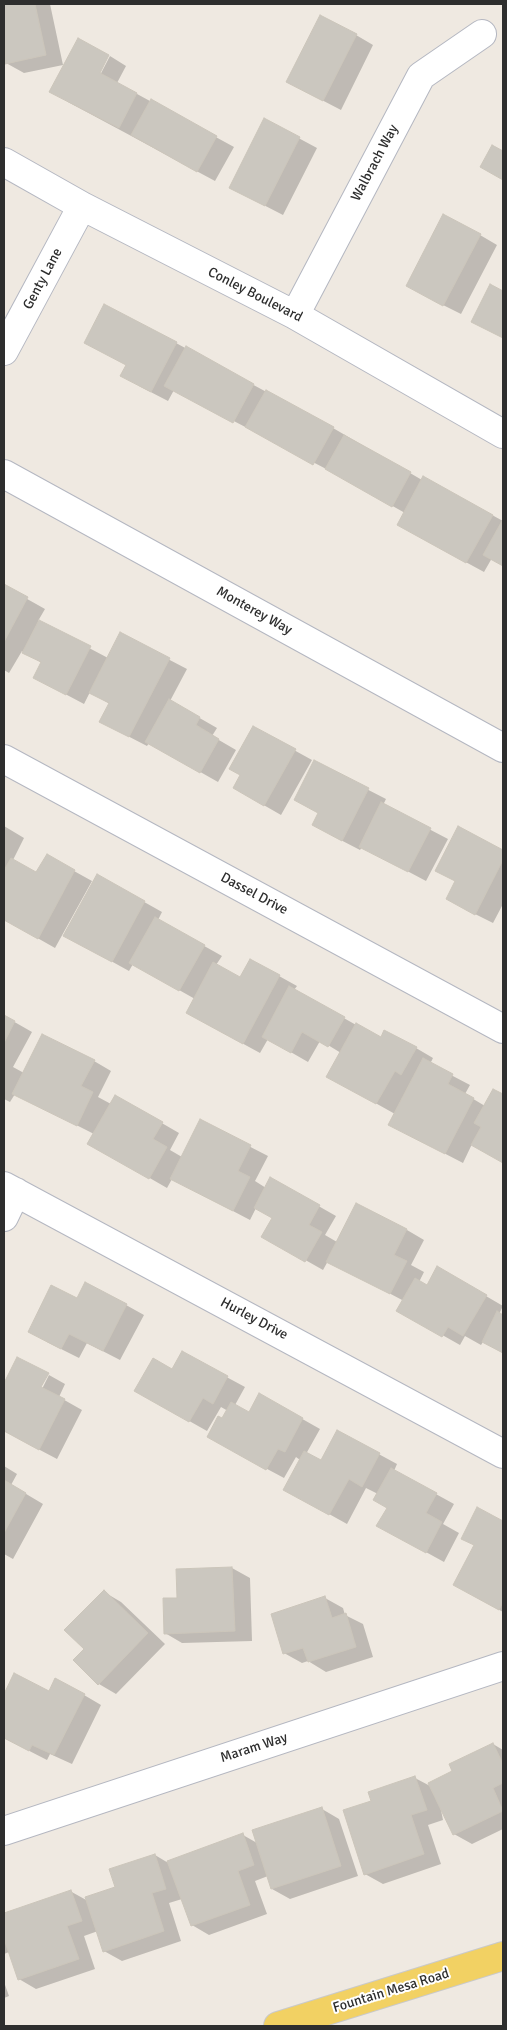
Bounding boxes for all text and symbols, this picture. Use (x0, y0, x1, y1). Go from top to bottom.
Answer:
street label: Walbrach Way (348, 122, 402, 204)
street label: Genty Lane (20, 245, 66, 313)
street label: Conley Boulevard (205, 264, 305, 326)
street label: Monterey Way (213, 583, 295, 639)
street label: Dassel Drive (217, 869, 291, 919)
street label: Hurley Drive (217, 1294, 291, 1344)
street label: Maram Way (218, 1729, 290, 1767)
street label: Fountain Mesa Road (331, 1965, 451, 2017)

